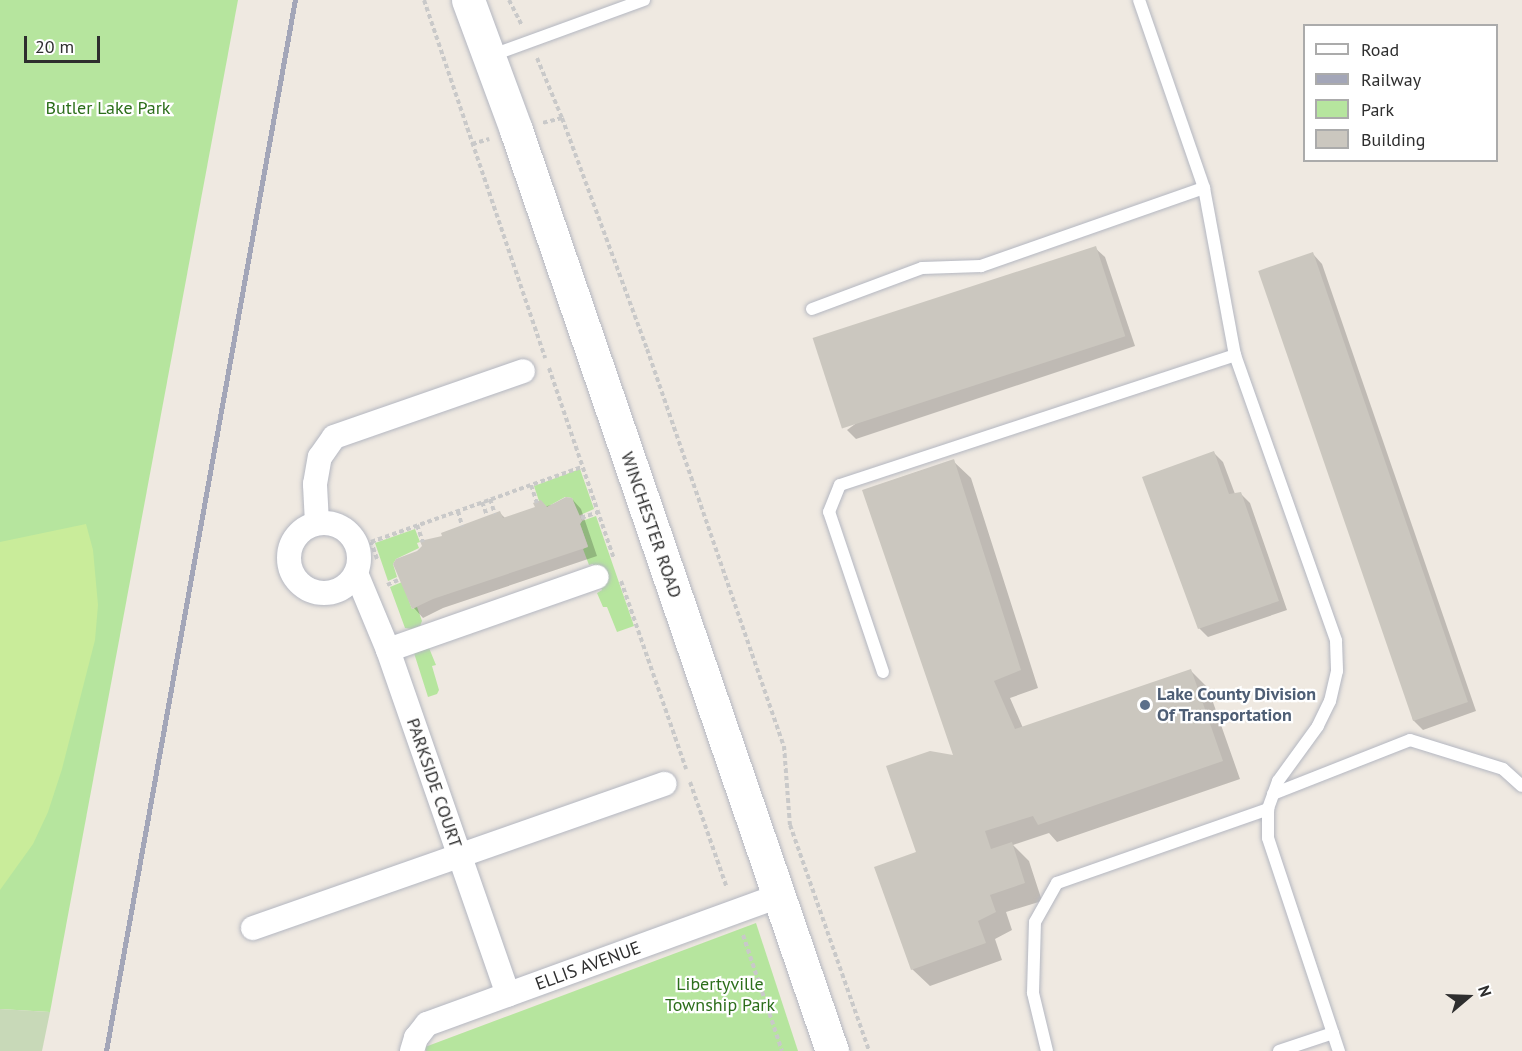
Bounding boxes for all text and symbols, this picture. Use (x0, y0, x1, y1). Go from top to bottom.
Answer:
scale bar (27, 24, 104, 62)
legend (1303, 24, 1498, 162)
text: 20 m (35, 35, 74, 58)
text: Road (1361, 38, 1399, 61)
text: Railway (1361, 68, 1421, 91)
park label: Butler Lake Park (46, 97, 170, 119)
text: Park (1361, 98, 1394, 121)
text: Building (1361, 128, 1425, 151)
street label: WINCHESTER ROAD (616, 449, 686, 601)
place label: Lake County Division Of Transportation (1157, 684, 1317, 726)
marker: Lake County Division Of Transportation (1138, 698, 1152, 712)
street label: PARKSIDE COURT (402, 715, 466, 851)
street label: ELLIS AVENUE (532, 937, 644, 995)
north arrow (1438, 967, 1498, 1027)
park label: Libertyville Township Park (665, 974, 775, 1016)
text: N (1474, 983, 1496, 999)

